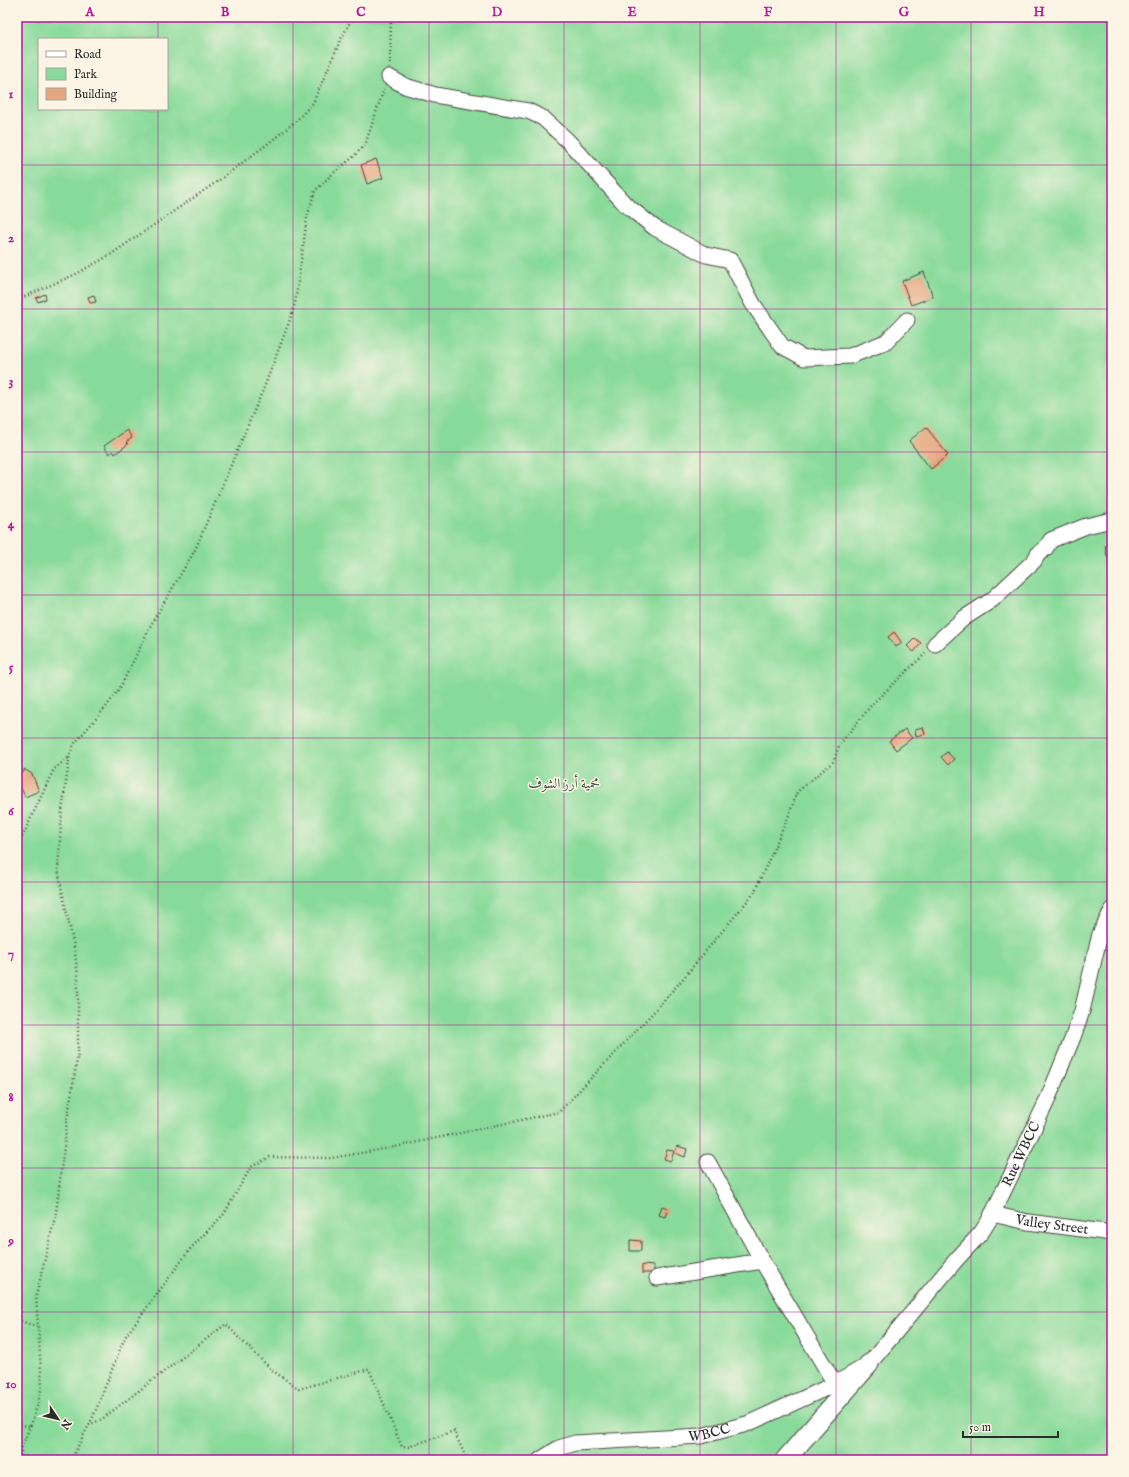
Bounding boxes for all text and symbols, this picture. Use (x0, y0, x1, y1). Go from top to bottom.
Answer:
text: A (85, 4, 96, 21)
text: B (221, 4, 230, 21)
text: C (356, 4, 366, 21)
text: D (492, 4, 503, 21)
text: E (627, 4, 637, 21)
text: F (764, 4, 773, 21)
text: G (899, 4, 910, 21)
text: H (1033, 4, 1045, 21)
legend (38, 38, 168, 110)
text: Road (74, 47, 102, 62)
text: Park (74, 67, 97, 82)
text: 1 (9, 86, 14, 103)
text: Building (74, 87, 118, 102)
text: 2 (8, 230, 14, 247)
text: 3 (9, 373, 14, 390)
text: 4 (8, 516, 15, 533)
text: 5 (9, 659, 14, 676)
park label: محمية أرز الشوف (528, 773, 600, 793)
text: 6 (8, 803, 14, 820)
text: 7 (8, 946, 14, 963)
text: 8 (8, 1089, 14, 1106)
street label: Rue WBCC (998, 1119, 1045, 1190)
street label: Valley Street (1013, 1210, 1090, 1239)
text: 9 (7, 1233, 14, 1250)
text: 10 (5, 1376, 17, 1393)
north arrow (38, 1399, 78, 1439)
scale bar (963, 1413, 1058, 1439)
text: N (57, 1415, 74, 1432)
street label: WBCC (688, 1420, 732, 1446)
text: 50 m (969, 1420, 991, 1435)

